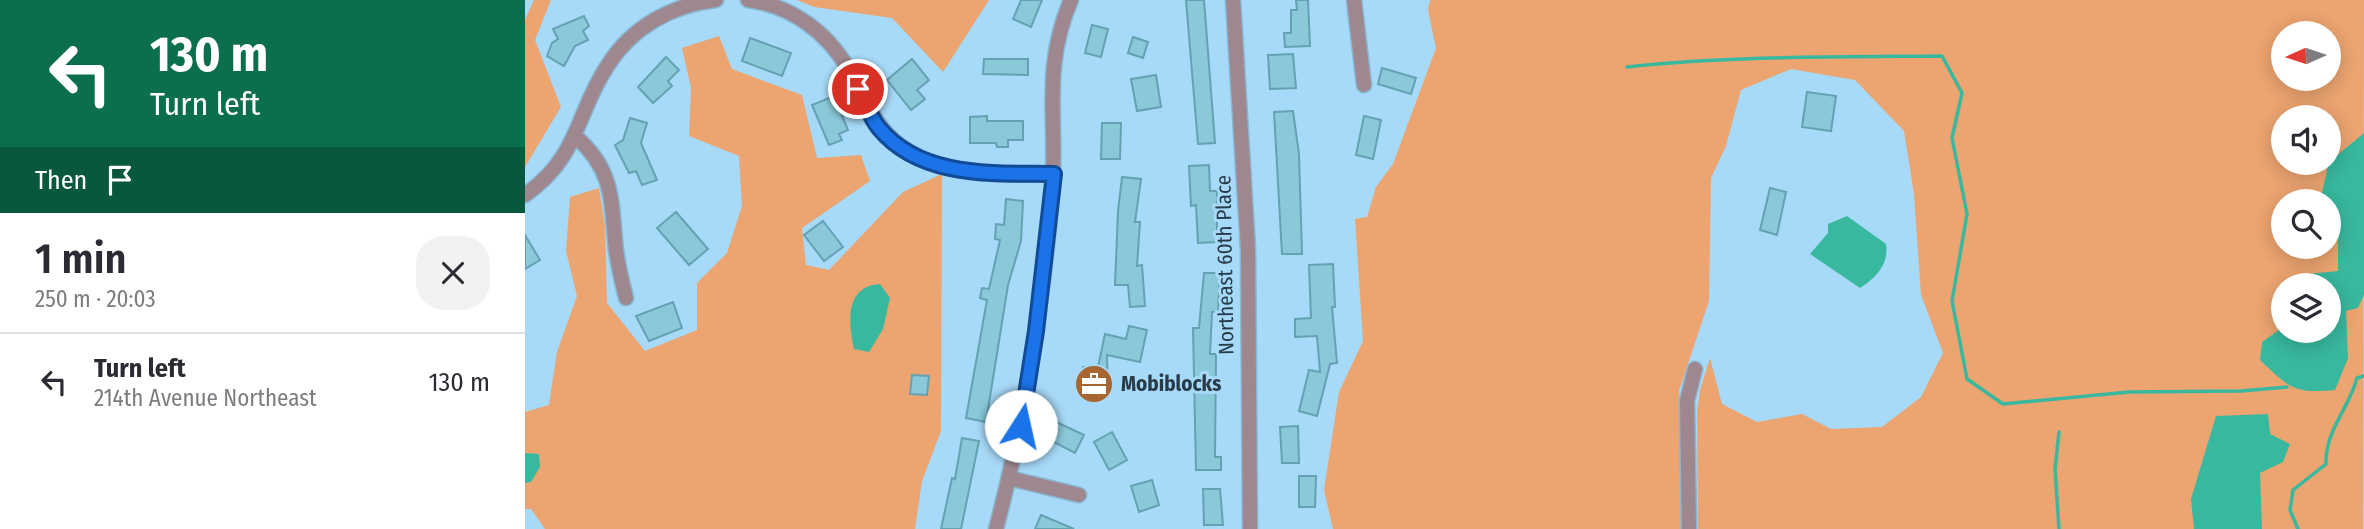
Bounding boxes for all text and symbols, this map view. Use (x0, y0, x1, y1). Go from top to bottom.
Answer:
north arrow (2271, 21, 2341, 91)
map controls (2271, 21, 2341, 343)
text: 130 m (150, 25, 268, 84)
icon: left (35, 28, 126, 119)
pin (828, 59, 888, 119)
icon: arrive (839, 70, 877, 108)
text: Turn left (150, 85, 260, 123)
button: sound (2271, 105, 2341, 175)
icon: arrive (101, 161, 139, 199)
text: Then (35, 165, 87, 196)
street label: Northeast 60th Place (1210, 175, 1240, 355)
button: search (2271, 189, 2341, 259)
text: 1 min (35, 234, 126, 284)
button: close (416, 236, 490, 310)
button: layers (2271, 273, 2341, 343)
text: 250 m · 20:03 (35, 285, 156, 313)
text: Turn left (94, 353, 186, 384)
icon: left (35, 363, 73, 401)
office icon: Mobiblocks (1073, 363, 1115, 405)
text: 130 m (428, 367, 490, 398)
place label: Mobiblocks (1121, 371, 1221, 397)
text: 214th Avenue Northeast (94, 384, 317, 412)
position arrow (984, 389, 1058, 463)

